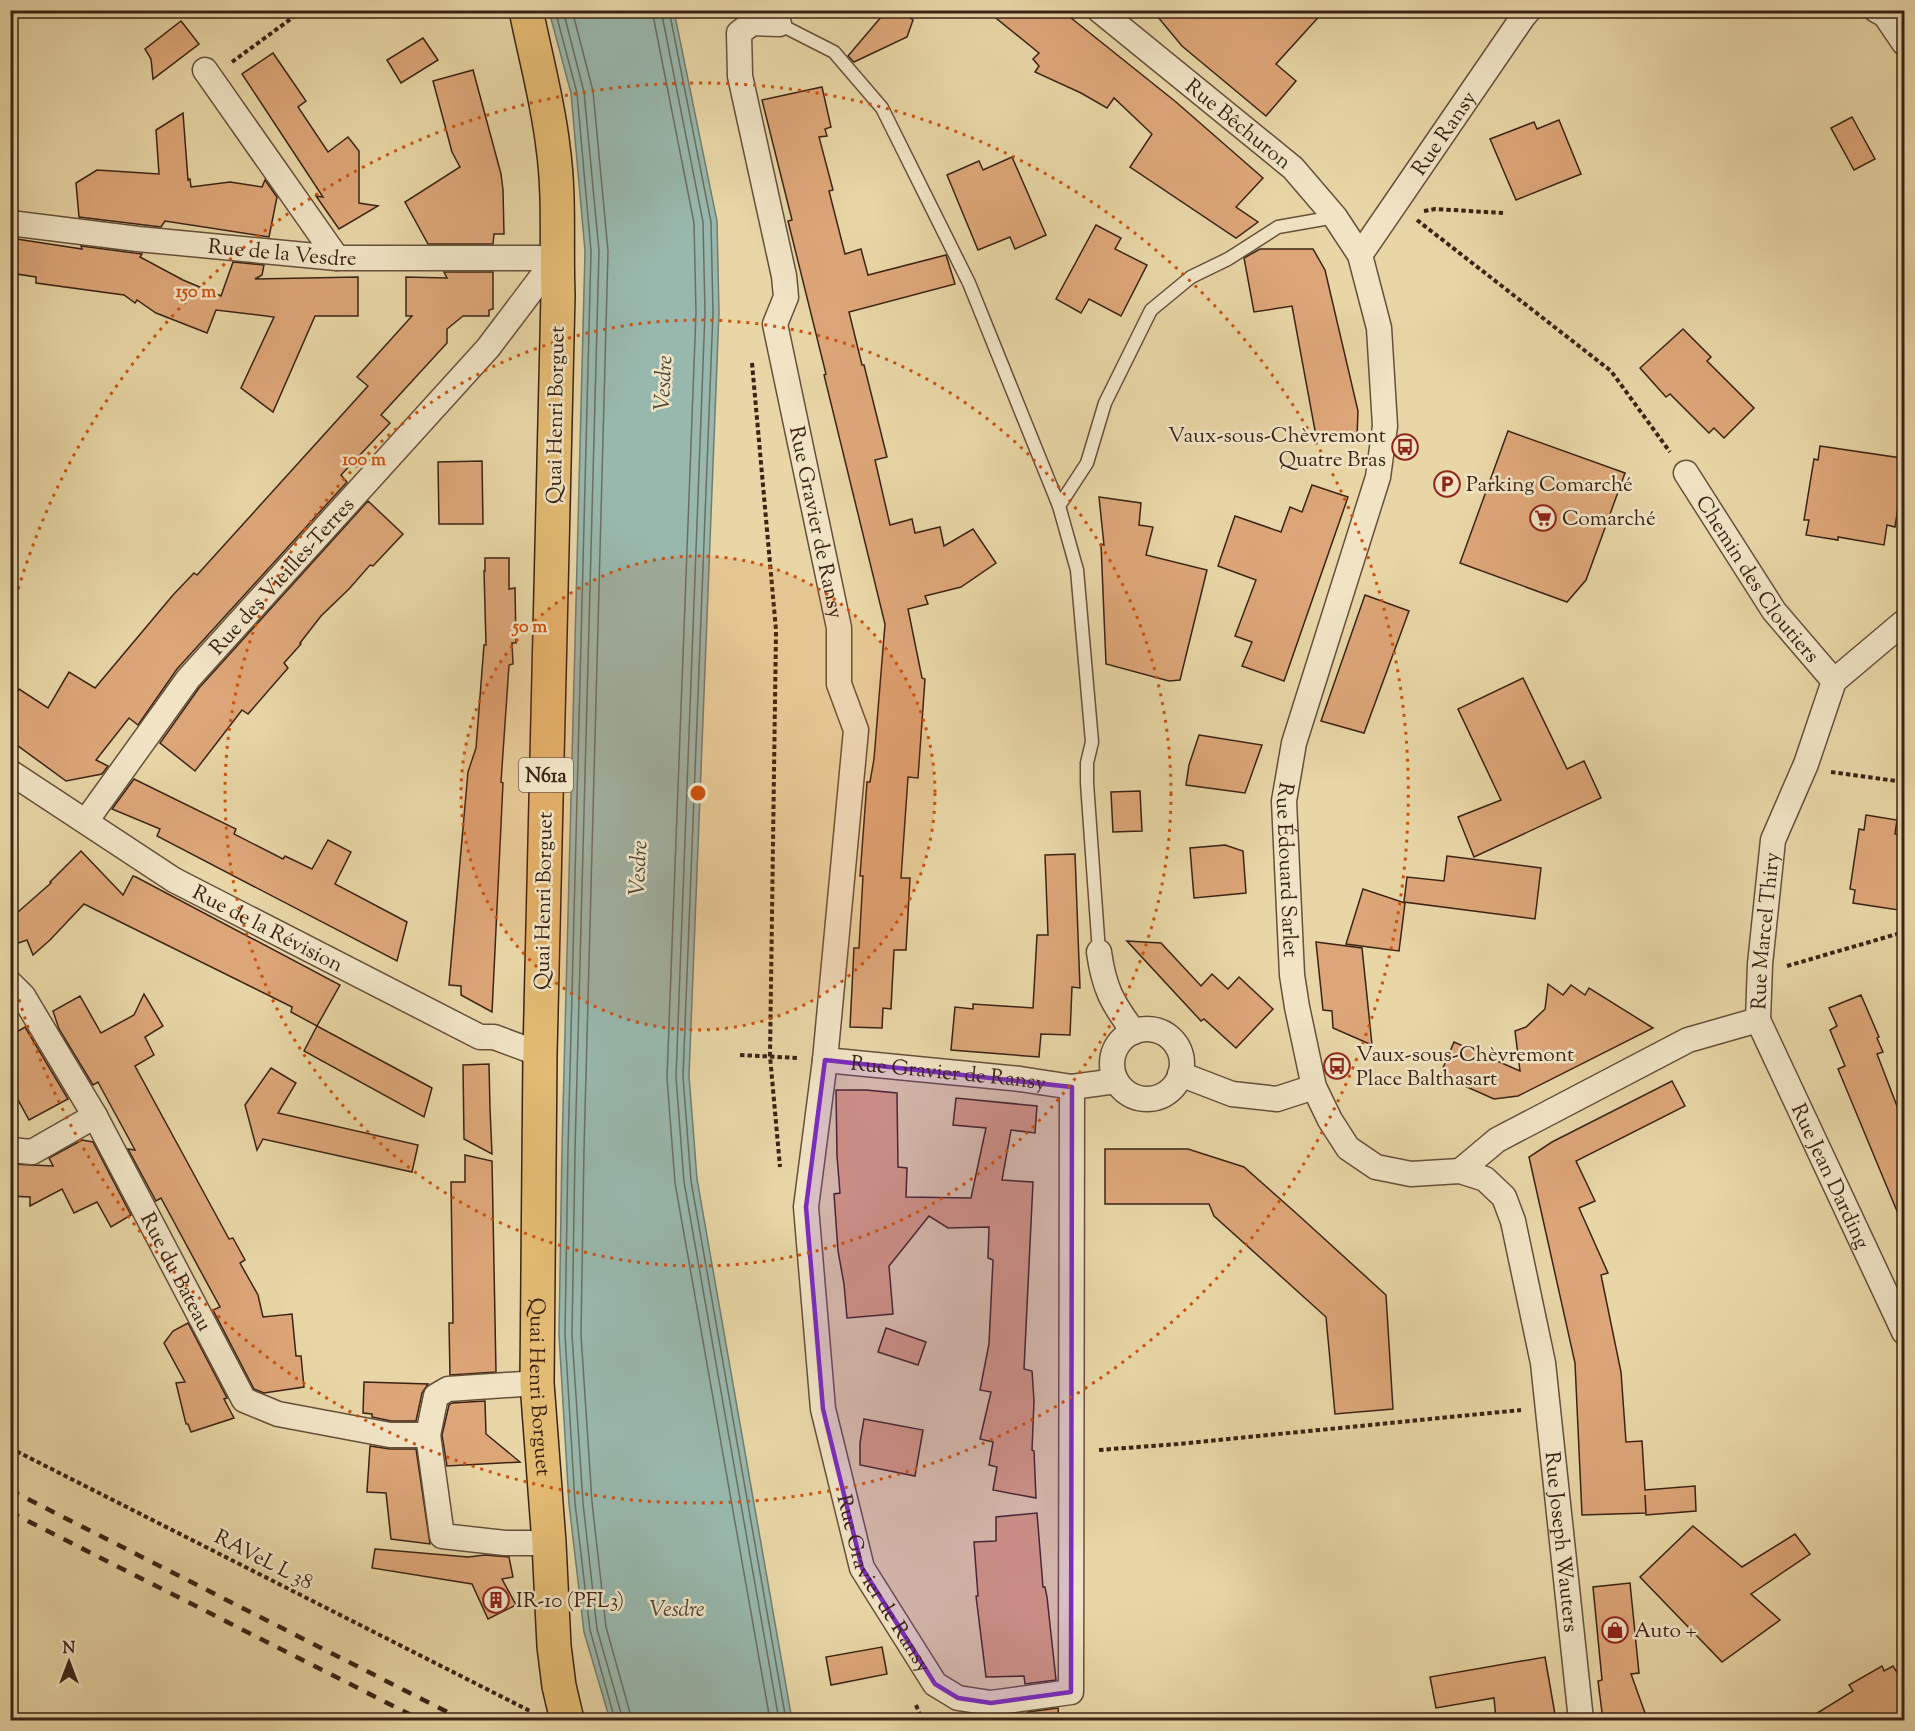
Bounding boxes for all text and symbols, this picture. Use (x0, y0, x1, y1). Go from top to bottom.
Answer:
street label: Rue Bêchuron (1178, 73, 1297, 178)
street label: Rue Ransy (1406, 85, 1485, 182)
street label: Rue de la Vesdre (207, 233, 357, 275)
text: 150 m (176, 280, 216, 306)
street label: Quai Henri Borguet (540, 326, 574, 505)
water label: Vesdre (648, 355, 682, 412)
place label: Vaux-sous-Chèvremont Quatre Bras (1168, 422, 1386, 476)
street label: Rue Gravier de Ransy (780, 424, 850, 622)
bus stop icon: Vaux-sous-Chèvremont Quatre Bras (1390, 432, 1420, 462)
text: 100 m (342, 448, 386, 474)
parking icon: Parking Comarché (1432, 469, 1462, 499)
place label: Parking Comarché (1466, 471, 1633, 501)
street label: Chemin des Cloutiers (1687, 490, 1825, 670)
street label: Rue des Vieilles-Terres (203, 492, 362, 663)
supermarket icon: Comarché (1528, 503, 1558, 533)
place label: Comarché (1562, 505, 1656, 535)
text: 50 m (511, 615, 547, 641)
road number: N61a (519, 758, 573, 792)
street label: Rue Édouard Sarlet (1267, 780, 1304, 958)
centre of rings (688, 783, 708, 803)
street label: Quai Henri Borguet (528, 812, 562, 991)
water label: Vesdre (623, 840, 657, 897)
street label: Rue Marcel Thiry (1745, 850, 1789, 1010)
street label: Rue de la Révision (186, 879, 348, 981)
place label: Vaux-sous-Chèvremont Place Balthasart (1356, 1041, 1574, 1095)
street label: Rue Gravier de Ransy (849, 1050, 1048, 1100)
bus stop icon: Vaux-sous-Chèvremont Place Balthasart (1322, 1051, 1352, 1081)
street label: Rue Jean Darding (1782, 1099, 1876, 1254)
street label: Rue du Bateau (131, 1208, 218, 1337)
street label: Quai Henri Borguet (520, 1297, 557, 1477)
street label: Rue Joseph Wauters (1536, 1450, 1585, 1634)
street label: Rue Gravier de Ransy (828, 1492, 938, 1680)
street label: RAVeL L 38 (209, 1523, 318, 1598)
building icon: IR-10 (PFL3) (481, 1585, 511, 1615)
place label: IR-10 (PFL3) (516, 1587, 624, 1617)
water label: Vesdre (649, 1595, 705, 1627)
shop icon: Auto + (1600, 1615, 1630, 1645)
place label: Auto + (1634, 1617, 1697, 1647)
north arrow (39, 1632, 99, 1692)
text: N (63, 1638, 76, 1661)

